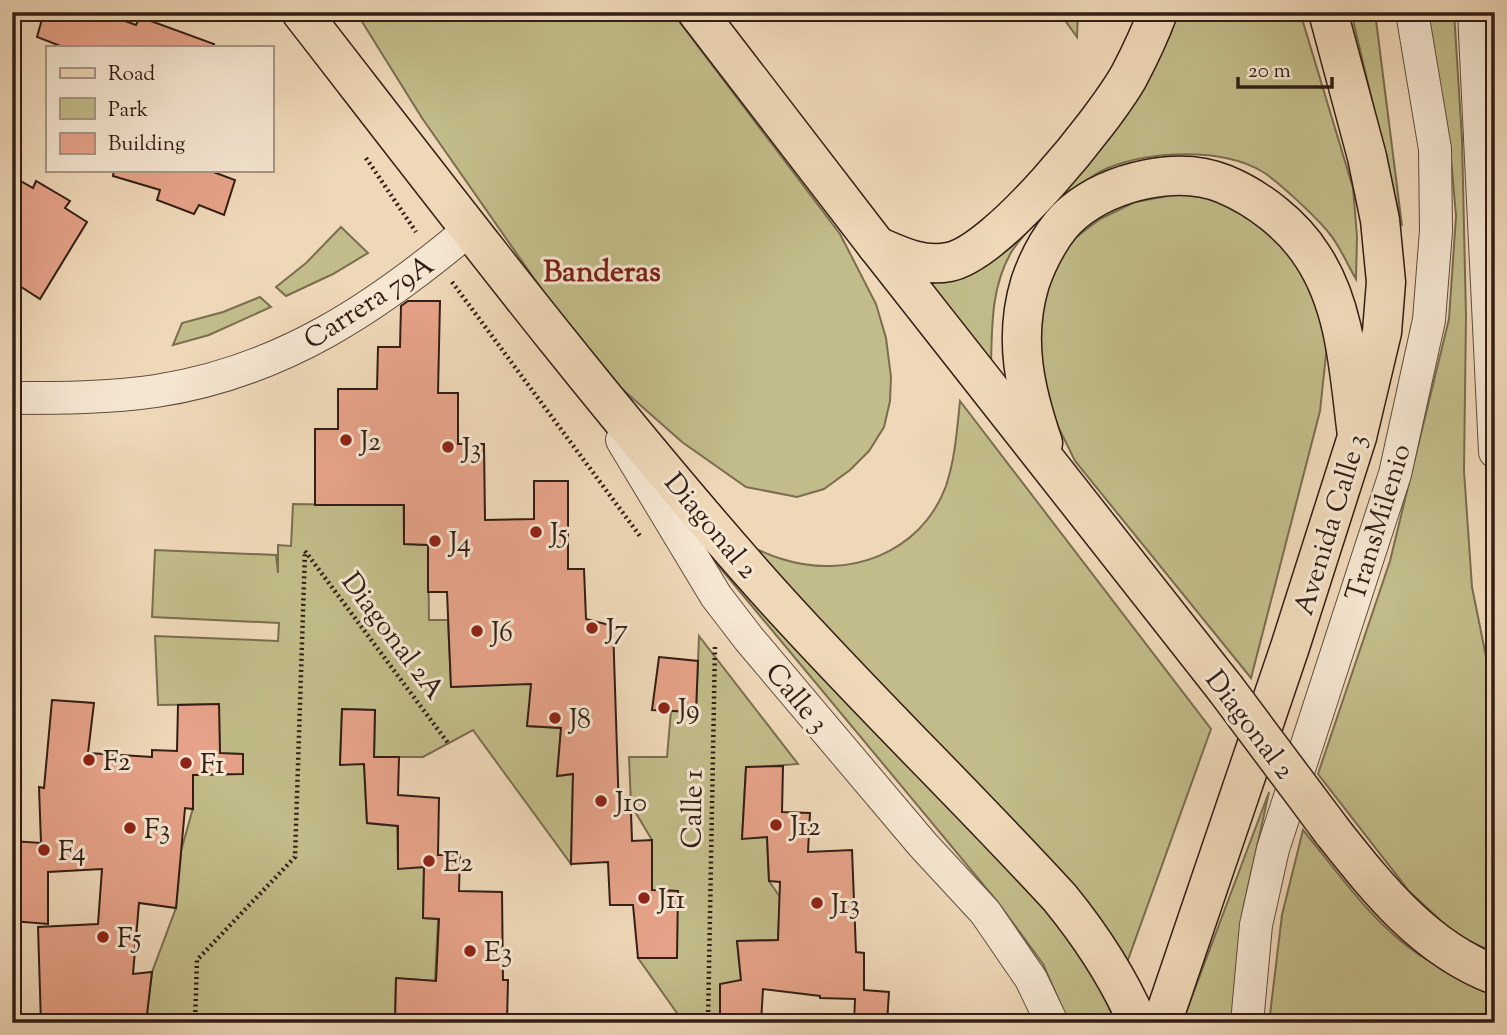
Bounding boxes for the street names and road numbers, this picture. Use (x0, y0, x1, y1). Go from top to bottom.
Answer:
street label: Carrera 79A (297, 246, 443, 361)
street label: Avenida Calle 3 (1285, 429, 1378, 621)
street label: TransMilenio (1337, 440, 1423, 606)
street label: Diagonal 2 (653, 465, 766, 589)
street label: Diagonal 2A (330, 565, 453, 709)
street label: Calle 3 (754, 655, 837, 743)
street label: Diagonal 2 (1194, 663, 1303, 789)
street label: Calle 1 (673, 769, 715, 849)

